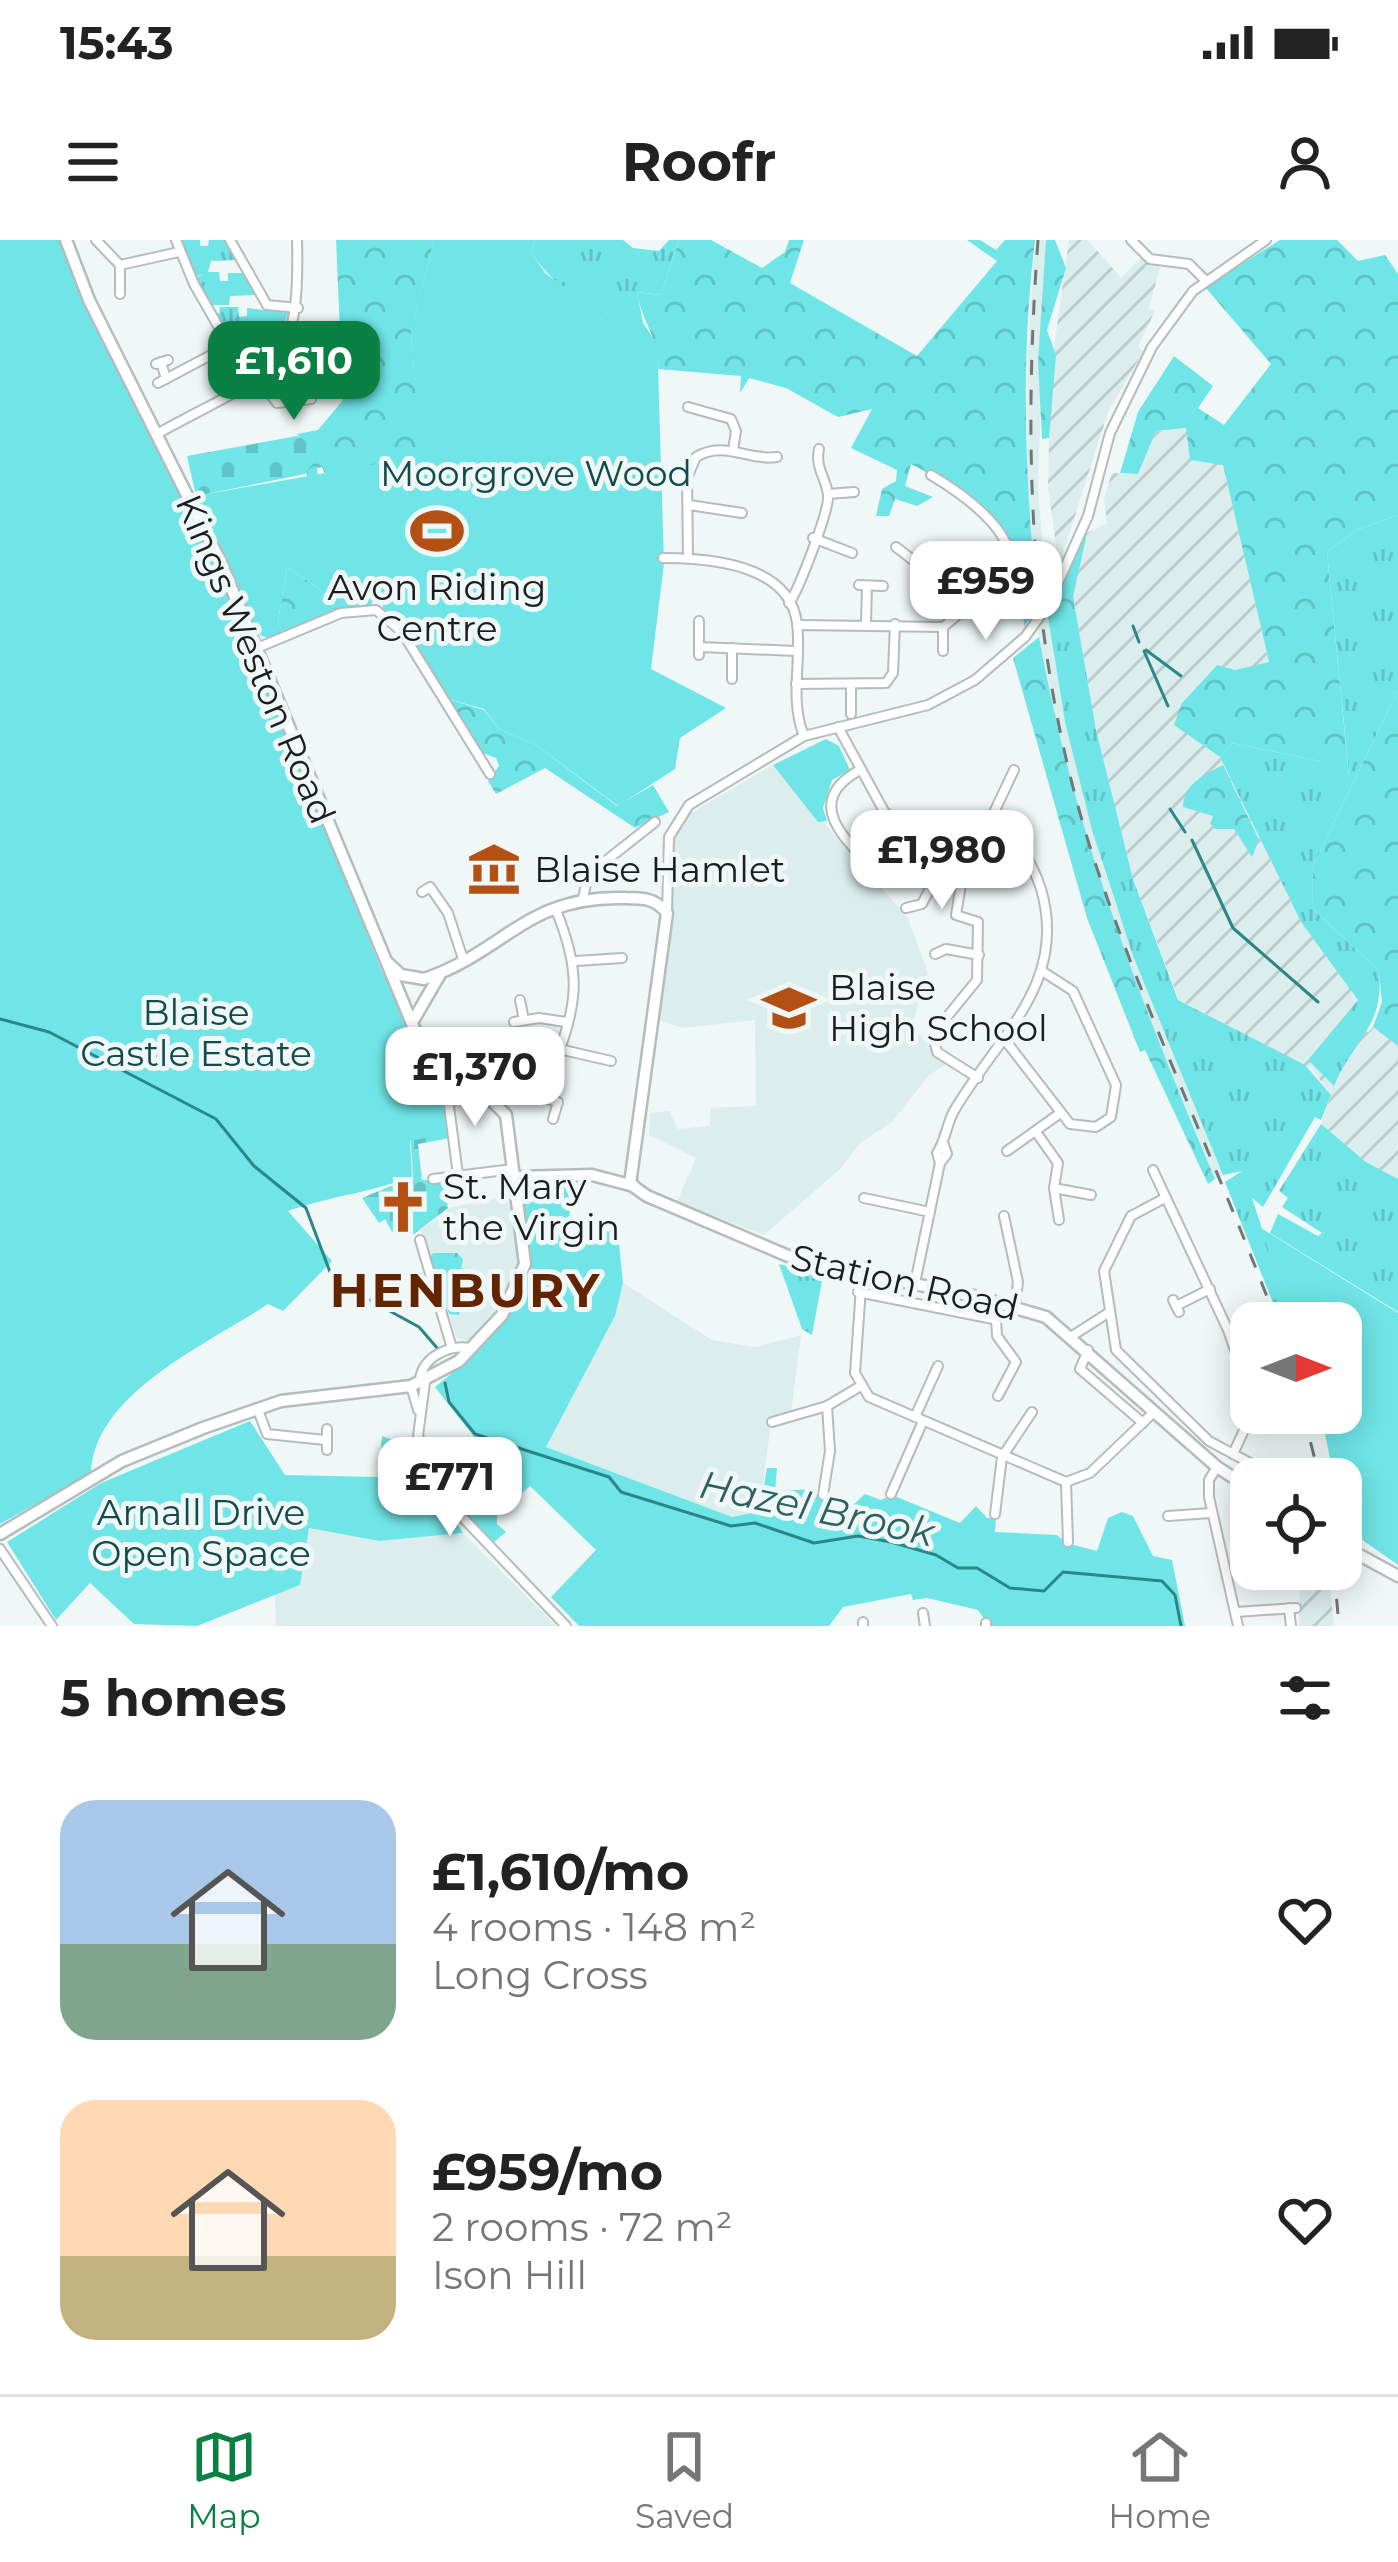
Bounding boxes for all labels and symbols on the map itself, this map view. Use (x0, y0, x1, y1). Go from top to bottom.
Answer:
pin: £1,610 (196, 321, 392, 423)
park label: Moorgrove Wood (380, 451, 692, 495)
street label: Kings Weston Road (167, 488, 345, 830)
sports icon: Avon Riding Centre (408, 502, 466, 560)
pin: £959 (915, 541, 1057, 643)
place label: Avon Riding Centre (328, 565, 546, 650)
pin: £1,980 (844, 810, 1040, 912)
museum icon: Blaise Hamlet (465, 840, 523, 898)
place label: Blaise Hamlet (534, 847, 785, 891)
place label: Blaise High School (829, 965, 1048, 1050)
school or university icon: Blaise High School (760, 979, 818, 1037)
park label: Blaise Castle Estate (80, 990, 312, 1075)
pin: £1,370 (377, 1027, 573, 1129)
place label: St. Mary the Virgin (443, 1164, 620, 1249)
church icon: St. Mary the Virgin (374, 1178, 432, 1236)
street label: Station Road (787, 1234, 1023, 1330)
district label: HENBURY (330, 1261, 602, 1319)
north arrow (1230, 1302, 1362, 1434)
pin: £771 (379, 1437, 521, 1539)
water label: Hazel Brook (695, 1460, 940, 1557)
park label: Arnall Drive Open Space (91, 1490, 311, 1575)

